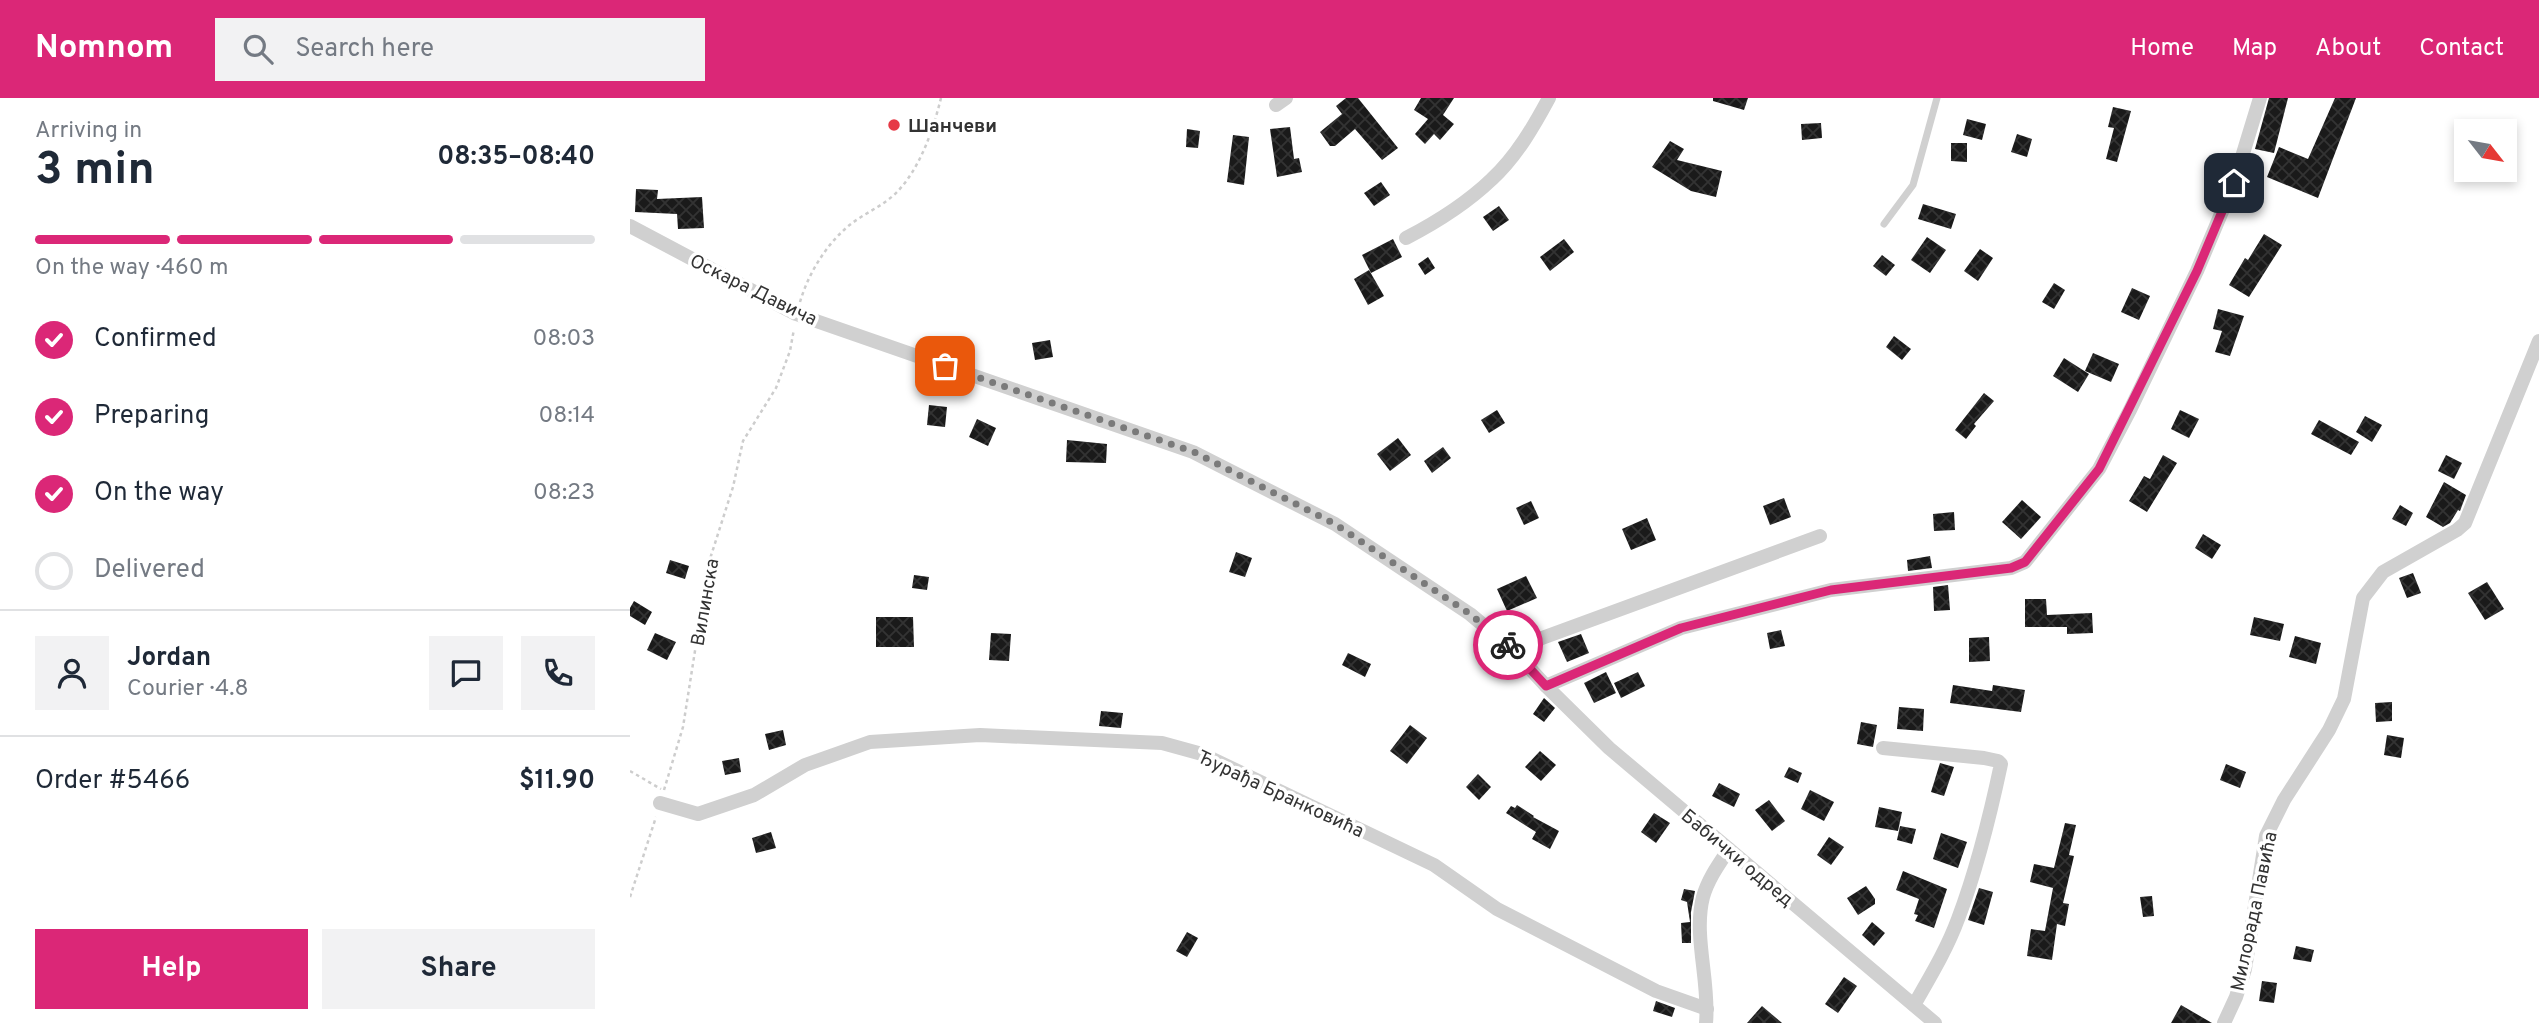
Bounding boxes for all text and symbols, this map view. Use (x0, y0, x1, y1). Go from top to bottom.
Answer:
search box (215, 18, 705, 81)
text: Nomnom (35, 28, 173, 70)
icon: search (239, 30, 277, 68)
text: Search here (295, 33, 434, 66)
text: Home (2130, 34, 2194, 64)
text: Map (2232, 34, 2277, 64)
text: About (2315, 34, 2381, 64)
text: Contact (2419, 34, 2504, 64)
place label: Шанчеви (908, 115, 997, 139)
text: Arriving in (35, 117, 142, 146)
marker: Шанчеви (886, 117, 902, 133)
north arrow (2454, 119, 2516, 182)
map controls (2454, 119, 2517, 182)
text: 08:35–08:40 (437, 141, 595, 174)
text: 3 min (35, 142, 155, 201)
pin (2204, 153, 2264, 213)
icon: home (2215, 164, 2253, 202)
street label: Оскара Давича (685, 250, 821, 332)
text: On the way · 460 m (35, 254, 228, 283)
icon: check (35, 321, 73, 359)
text: Confirmed (94, 323, 217, 356)
text: 08:03 (532, 325, 595, 354)
pin (915, 336, 975, 396)
icon: bag (926, 347, 964, 385)
icon: check (35, 398, 73, 436)
text: Preparing (94, 400, 209, 433)
text: 08:14 (539, 402, 595, 431)
icon: check (35, 475, 73, 513)
text: On the way (94, 477, 224, 510)
text: 08:23 (533, 479, 595, 508)
text: Delivered (94, 554, 205, 587)
street label: Вилинска (686, 557, 725, 648)
courier (1473, 610, 1543, 680)
icon: bike (1489, 626, 1527, 664)
button: person (35, 636, 109, 710)
button: chat (429, 636, 503, 710)
button: phone (521, 636, 595, 710)
text: Jordan (127, 642, 211, 675)
text: Courier · 4.8 (127, 675, 248, 704)
street label: Ђурађа Бранковића (1193, 746, 1368, 844)
text: Order #5466 (35, 765, 190, 798)
text: $11.90 (519, 765, 595, 798)
street label: Бабички одред (1676, 805, 1798, 913)
street label: Милорада Павића (2226, 829, 2284, 994)
button: Help (35, 929, 308, 1009)
button: Share (322, 929, 595, 1009)

